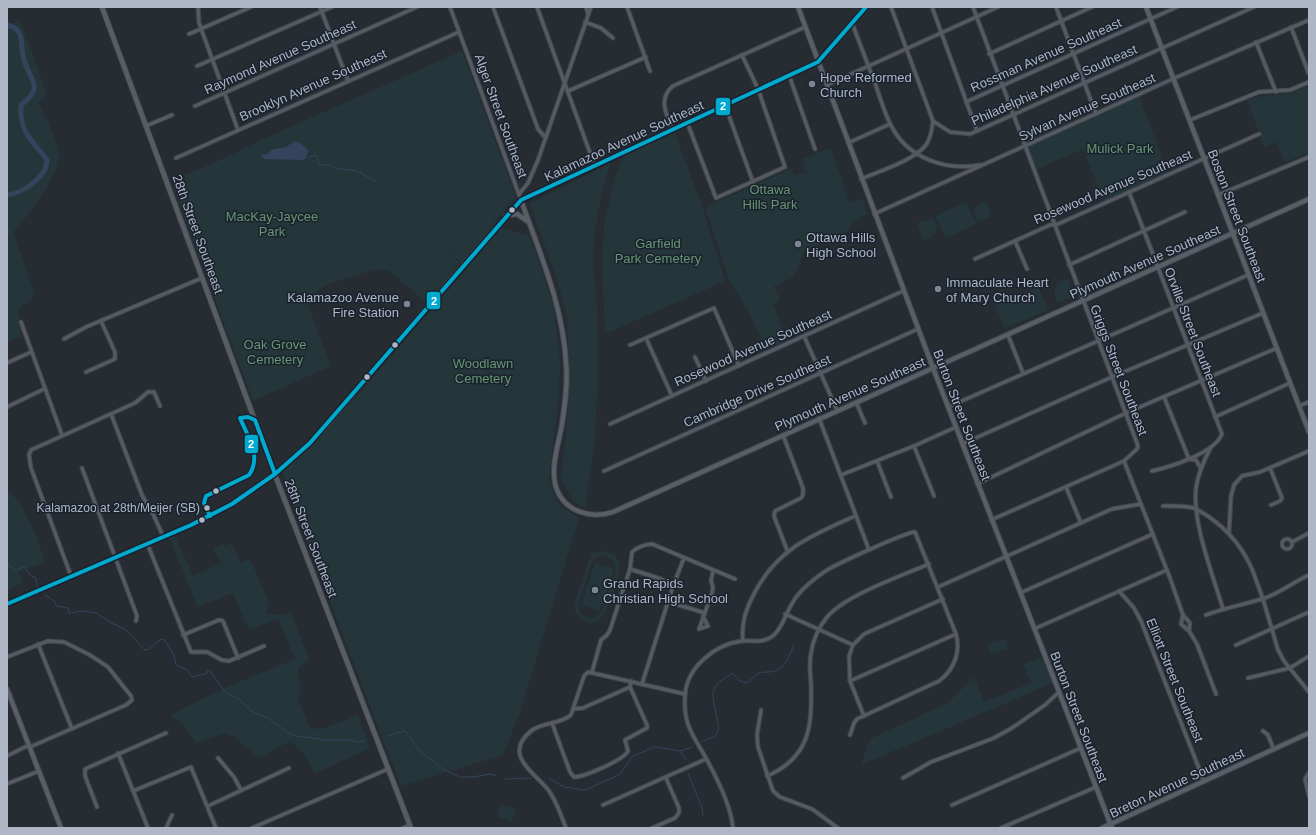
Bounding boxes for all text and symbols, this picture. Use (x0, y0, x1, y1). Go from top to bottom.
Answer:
street label: Rossman Avenue Southeast (968, 15, 1124, 95)
street label: Raymond Avenue Southeast (202, 17, 359, 97)
street label: Philadelphia Avenue Southeast (969, 41, 1140, 128)
street label: Brooklyn Avenue Southeast (237, 46, 389, 124)
street label: Alger Street Southeast (472, 52, 531, 180)
place label: Hope Reformed Church (820, 70, 912, 100)
street label: Sylvan Avenue Southeast (1016, 70, 1158, 144)
marker: Hope Reformed Church (807, 79, 817, 89)
street label: Kalamazoo Avenue Southeast (542, 97, 706, 185)
line badge: 2 (715, 97, 731, 116)
text: 2 (720, 100, 726, 112)
park label: Mulick Park (1086, 141, 1154, 156)
street label: Rosewood Avenue Southeast (1032, 147, 1195, 227)
street label: Boston Street Southeast (1205, 148, 1269, 285)
street label: 28th Street Southeast (169, 172, 227, 296)
park label: Ottawa Hills Park (743, 182, 798, 212)
unlabelled marker (507, 205, 517, 215)
park label: MacKay-Jaycee Park (226, 209, 318, 239)
street label: Plymouth Avenue Southeast (1067, 222, 1223, 302)
place label: Ottawa Hills High School (806, 230, 876, 260)
park label: Garfield Park Cemetery (615, 236, 702, 266)
marker: Ottawa Hills High School (793, 239, 803, 249)
street label: Orville Street Southeast (1161, 265, 1225, 399)
place label: Immaculate Heart of Mary Church (946, 275, 1049, 305)
marker: Immaculate Heart of Mary Church (933, 284, 943, 294)
place label: Kalamazoo Avenue Fire Station (287, 290, 399, 320)
line badge: 2 (426, 291, 441, 310)
text: 2 (431, 295, 437, 307)
marker: Kalamazoo Avenue Fire Station (402, 299, 412, 309)
street label: Griggs Street Southeast (1087, 303, 1151, 438)
street label: Rosewood Avenue Southeast (672, 306, 834, 389)
park label: Oak Grove Cemetery (244, 337, 306, 367)
unlabelled marker (390, 340, 400, 350)
street label: Burton Street Southeast (930, 348, 994, 483)
street label: Cambridge Drive Southeast (681, 352, 833, 430)
street label: Plymouth Avenue Southeast (772, 354, 928, 434)
park label: Woodlawn Cemetery (453, 356, 513, 386)
unlabelled marker (362, 372, 372, 382)
line badge: 2 (244, 434, 259, 454)
text: 2 (248, 438, 254, 450)
street label: 28th Street Southeast (281, 477, 341, 600)
unlabelled marker (211, 486, 221, 496)
place label: Kalamazoo at 28th/Meijer (SB) (37, 501, 200, 515)
marker: Kalamazoo at 28th/Meijer (SB) (202, 503, 212, 513)
unlabelled marker (197, 515, 207, 525)
place label: Grand Rapids Christian High School (603, 576, 728, 606)
marker: Grand Rapids Christian High School (590, 585, 600, 595)
street label: Elliott Street Southeast (1143, 616, 1207, 744)
street label: Burton Street Southeast (1047, 650, 1111, 785)
street label: Breton Avenue Southeast (1107, 745, 1247, 821)

